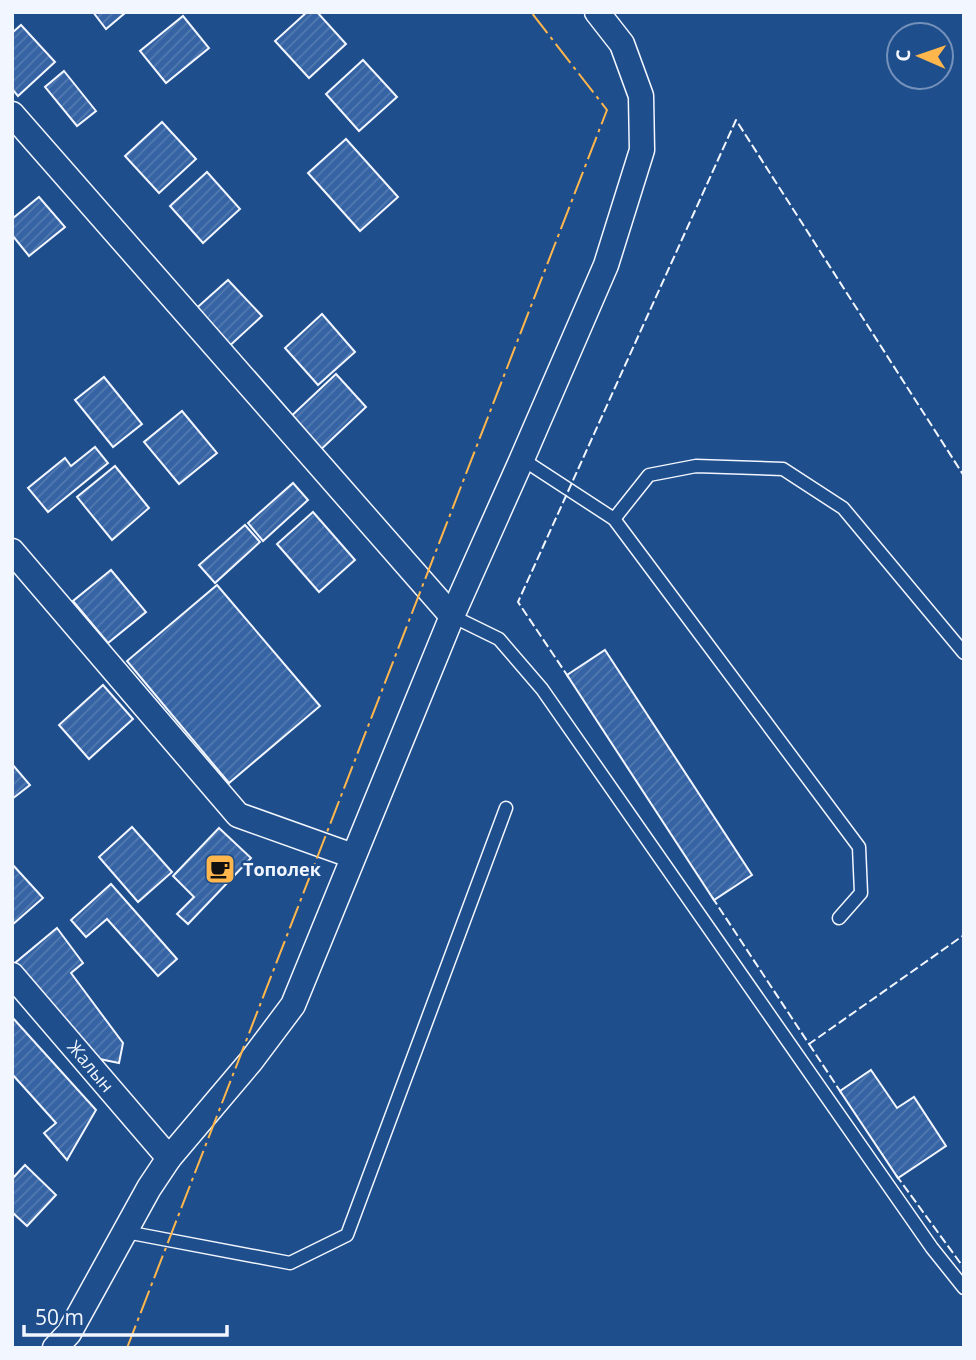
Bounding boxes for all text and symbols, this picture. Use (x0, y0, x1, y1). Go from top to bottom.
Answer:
north arrow (885, 21, 955, 91)
text: С (890, 49, 916, 62)
cafe icon: Тополек (203, 852, 237, 886)
place label: Тополек (243, 857, 322, 881)
street label: Жалын (62, 1035, 120, 1097)
scale bar (24, 1294, 228, 1338)
text: 50 m (35, 1303, 84, 1331)

